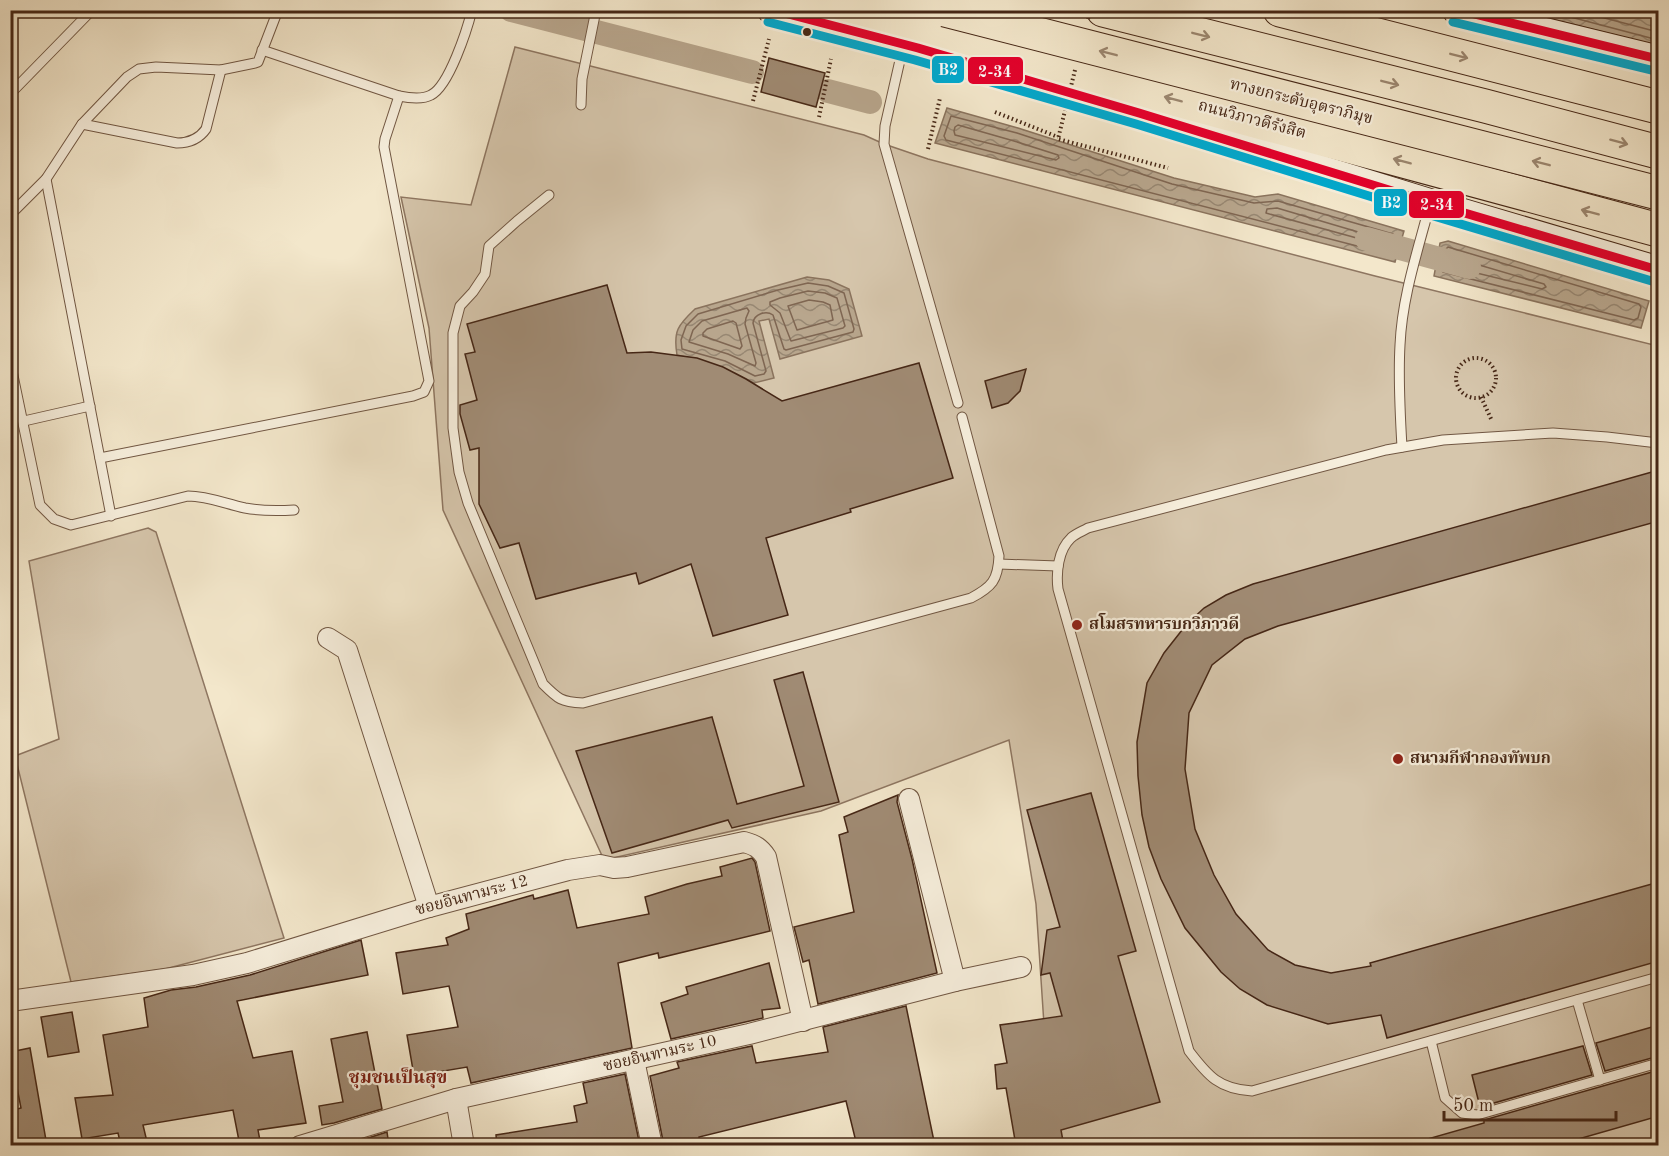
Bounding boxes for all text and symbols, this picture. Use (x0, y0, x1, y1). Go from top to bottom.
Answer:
unlabelled marker (801, 26, 813, 38)
one-way arrow (1191, 30, 1210, 41)
one-way arrow (1098, 47, 1117, 58)
one-way arrow (1449, 50, 1468, 62)
line badge: B2 (931, 55, 965, 84)
line badge: 2-34 (967, 56, 1024, 85)
text: B2 (938, 63, 958, 79)
text: 2-34 (978, 65, 1012, 81)
street label: ทางยกระดับอุตราภิมุข (1227, 76, 1374, 129)
one-way arrow (1380, 77, 1399, 89)
one-way arrow (1164, 93, 1183, 104)
street label: ถนนวิภาวดีรังสิต (1196, 96, 1308, 142)
one-way arrow (1609, 137, 1628, 148)
one-way arrow (1393, 155, 1412, 166)
one-way arrow (1532, 157, 1551, 169)
line badge: B2 (1373, 188, 1408, 217)
line badge: 2-34 (1408, 190, 1465, 219)
text: B2 (1381, 196, 1401, 212)
text: 2-34 (1420, 198, 1454, 214)
one-way arrow (1581, 205, 1600, 217)
place label: สโมสรทหารบกวิภาวดี (1089, 613, 1239, 633)
marker: สโมสรทหารบกวิภาวดี (1070, 618, 1084, 632)
place label: สนามกีฬากองทัพบก (1410, 749, 1551, 767)
marker: สนามกีฬากองทัพบก (1391, 752, 1405, 766)
street label: ซอยอินทามระ 12 (414, 872, 530, 919)
street label: ซอยอินทามระ 10 (602, 1032, 718, 1075)
district label: ชุมชนเป็นสุข (349, 1067, 447, 1089)
scale bar (1444, 1084, 1616, 1122)
text: 50 m (1453, 1097, 1493, 1115)

